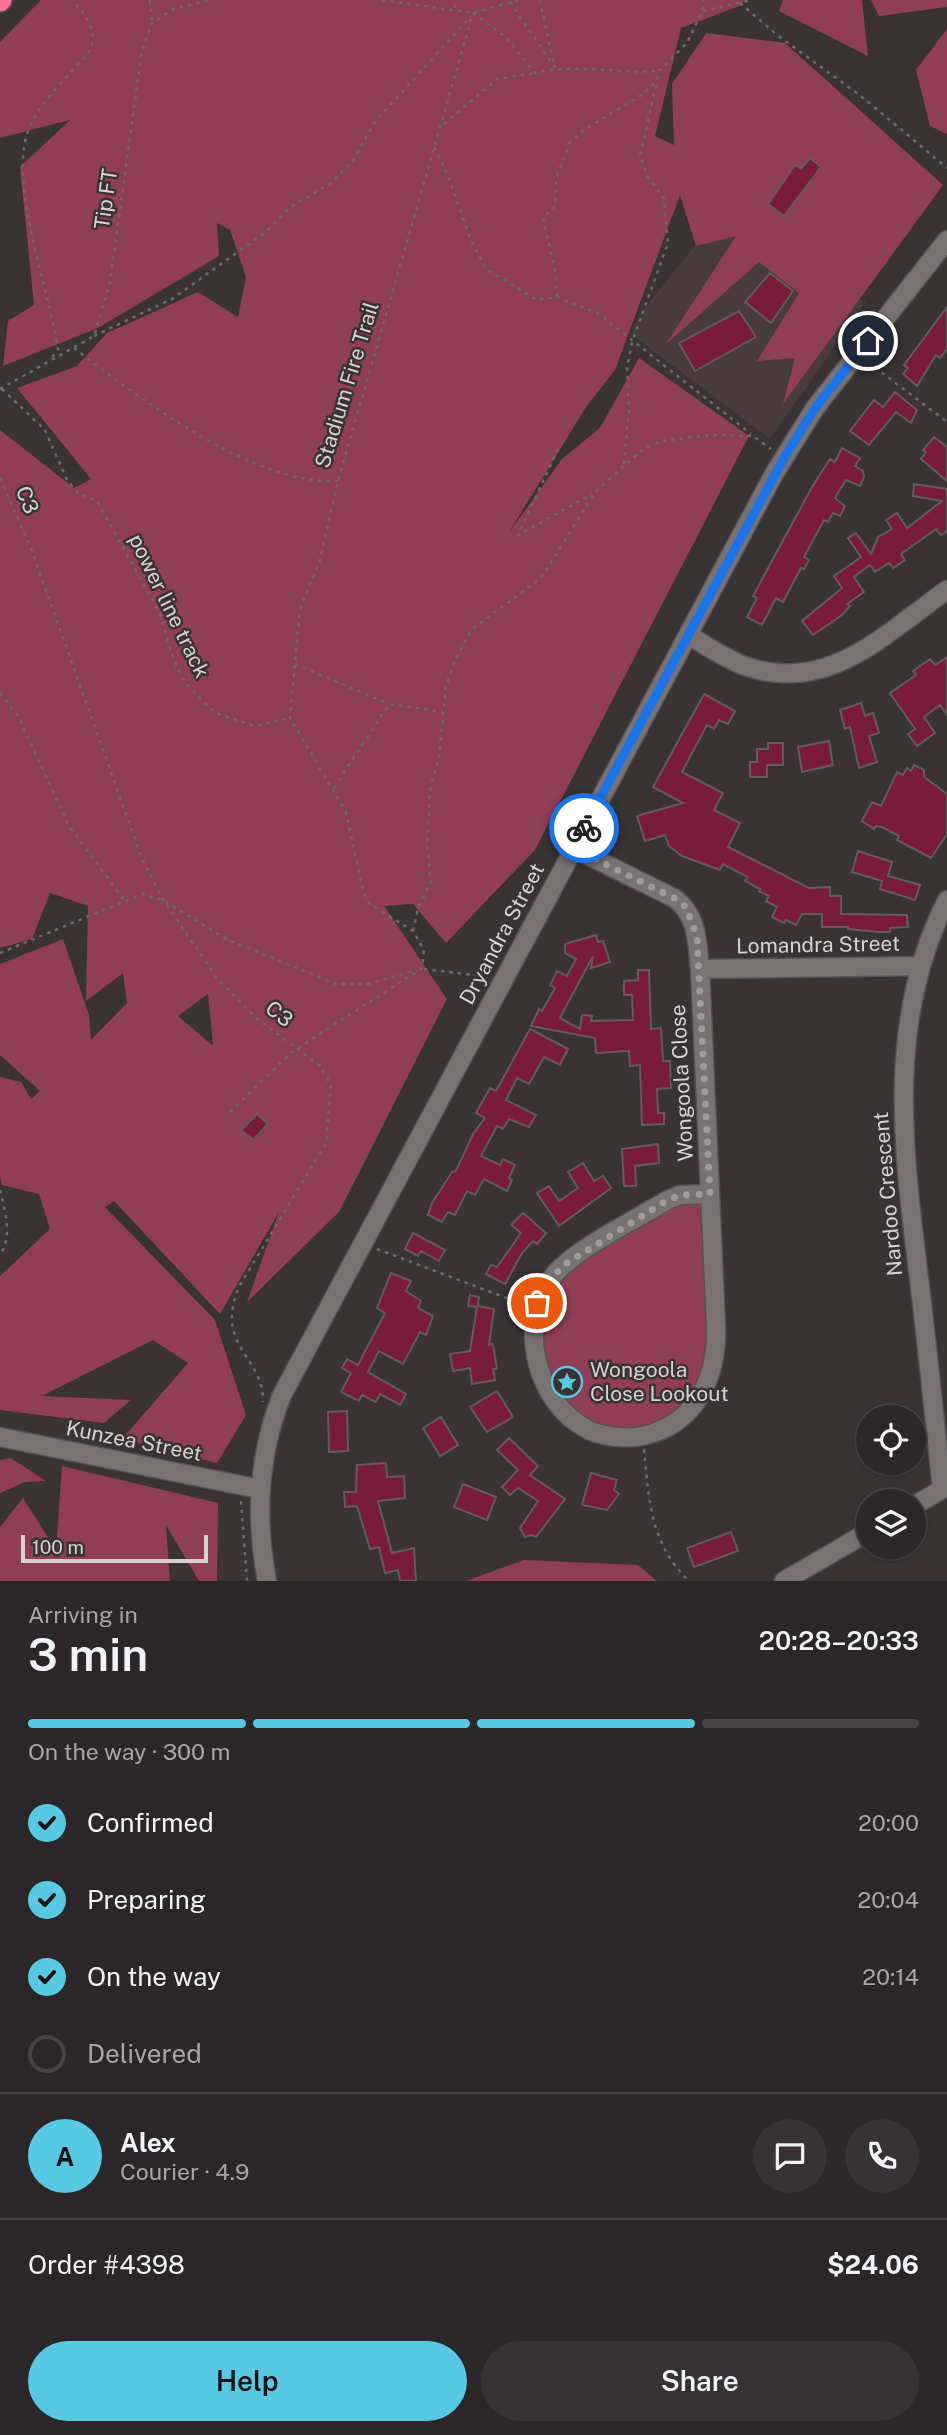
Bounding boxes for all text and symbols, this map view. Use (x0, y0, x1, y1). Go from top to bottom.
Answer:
street label: Tip FT (89, 167, 122, 231)
street label: Stadium Fire Trail (309, 299, 384, 471)
pin (838, 311, 898, 371)
icon: home (849, 322, 887, 360)
street label: C3 (11, 482, 44, 517)
street label: power line track (124, 530, 215, 682)
courier (549, 793, 619, 863)
icon: bike (565, 809, 603, 847)
street label: Dryandra Street (454, 859, 549, 1009)
street label: Lomandra Street (736, 931, 900, 958)
street label: C3 (261, 995, 298, 1032)
street label: Wongoola Close (665, 1004, 698, 1162)
street label: Nardoo Crescent (868, 1111, 907, 1277)
pin (507, 1273, 567, 1333)
icon: bag (518, 1284, 556, 1322)
place label: Wongoola Close Lookout (590, 1357, 729, 1406)
place icon: Wongoola Close Lookout (550, 1365, 584, 1399)
map controls (856, 1405, 926, 1559)
button: locate (856, 1405, 926, 1475)
street label: Kunzea Street (64, 1415, 204, 1466)
button: layers (856, 1489, 926, 1559)
scale bar (21, 1532, 208, 1564)
text: 100 m (32, 1536, 84, 1558)
text: Arriving in (28, 1601, 138, 1628)
text: 20:28–20:33 (759, 1625, 919, 1656)
text: 3 min (28, 1627, 148, 1681)
text: On the way · 300 m (28, 1738, 230, 1765)
icon: check (28, 1804, 66, 1842)
text: Confirmed (87, 1807, 214, 1838)
text: 20:00 (858, 1809, 919, 1836)
icon: check (28, 1881, 66, 1919)
text: Preparing (87, 1884, 206, 1915)
text: 20:04 (858, 1886, 919, 1913)
icon: check (28, 1958, 66, 1996)
text: On the way (87, 1961, 221, 1992)
text: 20:14 (862, 1963, 919, 1990)
text: Delivered (87, 2038, 202, 2069)
button: chat (753, 2119, 827, 2193)
button: phone (845, 2119, 919, 2193)
text: Alex (120, 2127, 176, 2158)
text: A (56, 2141, 74, 2172)
text: Courier · 4.9 (120, 2158, 249, 2185)
text: Order #4398 (28, 2249, 185, 2280)
text: $24.06 (827, 2249, 919, 2280)
button: Help (28, 2341, 467, 2421)
button: Share (481, 2341, 919, 2421)

